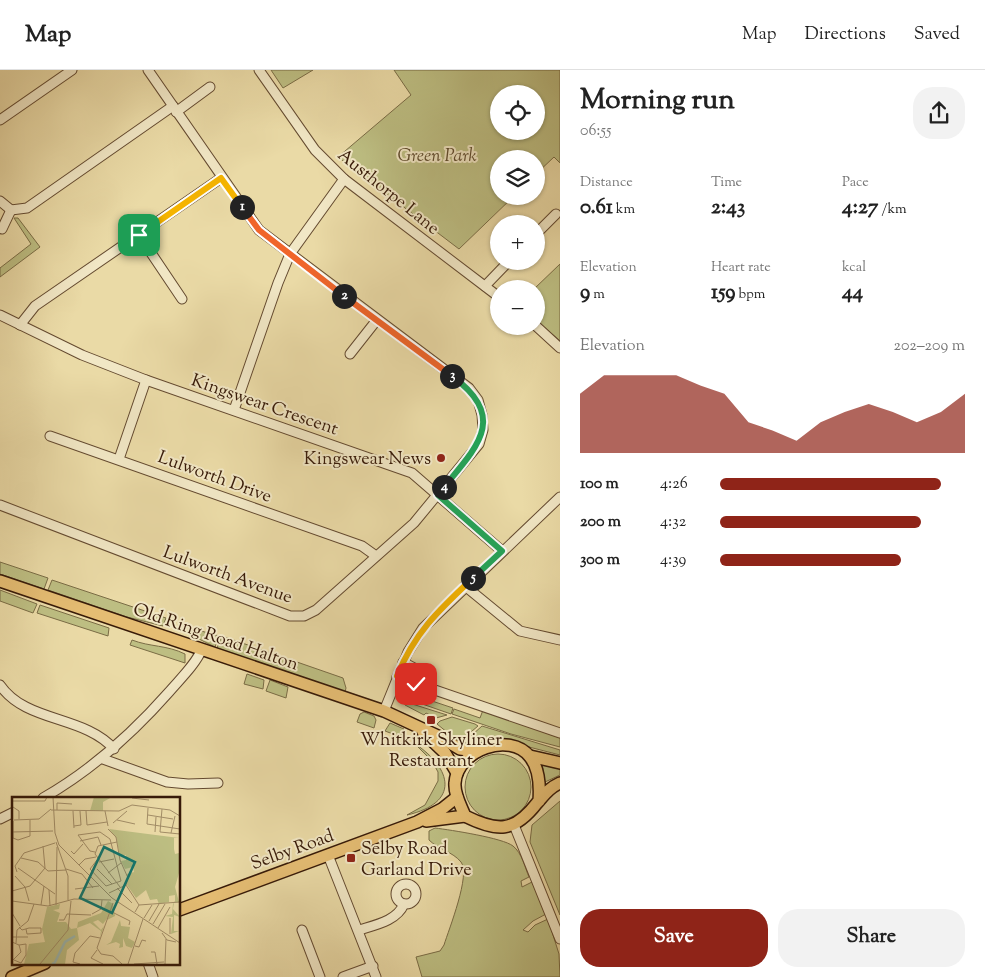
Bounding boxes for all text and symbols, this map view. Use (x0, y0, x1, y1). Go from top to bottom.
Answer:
text: Map (25, 18, 71, 52)
text: Map (742, 22, 777, 48)
text: Directions (805, 22, 886, 48)
text: Saved (914, 22, 960, 48)
text: Morning run (580, 81, 735, 121)
map controls (490, 85, 545, 335)
button: locate (490, 85, 545, 140)
button: share (913, 87, 965, 139)
text: 06:55 (580, 120, 612, 143)
street label: Austhorpe Lane (331, 143, 444, 242)
park label: Green Park (397, 144, 477, 170)
button: layers (490, 150, 545, 205)
text: Distance (580, 173, 633, 193)
text: Time (711, 173, 742, 193)
text: Pace (842, 173, 869, 193)
text: 0.61 (580, 193, 613, 223)
text: 2:43 (711, 193, 745, 223)
text: 4:27 (842, 193, 878, 223)
pin: 1 (230, 194, 254, 220)
text: 1 (240, 197, 245, 217)
text: km (613, 200, 635, 220)
text: /km (878, 200, 907, 220)
pin (118, 214, 160, 256)
button: + (490, 215, 545, 270)
icon: arrive (125, 221, 153, 249)
text: Elevation (580, 258, 637, 278)
text: Heart rate (711, 258, 771, 278)
text: kcal (842, 258, 866, 278)
text: 9 (580, 278, 590, 308)
text: 159 (711, 278, 736, 308)
text: 44 (842, 278, 863, 308)
button: − (490, 280, 545, 335)
pin: 2 (332, 284, 356, 308)
text: m (590, 285, 605, 305)
text: bpm (736, 285, 765, 305)
text: 2 (341, 286, 348, 306)
text: Elevation (580, 335, 645, 358)
text: 202–209 m (894, 335, 965, 358)
pin: 3 (440, 364, 464, 388)
text: 3 (450, 366, 455, 386)
street label: Kingswear Crescent (187, 369, 341, 443)
street label: Lulworth Drive (154, 445, 275, 511)
place label: Kingswear News (304, 447, 431, 473)
marker: Kingswear News (435, 452, 447, 464)
text: 100 m (580, 473, 619, 496)
text: 4:26 (660, 473, 688, 496)
pin: 4 (432, 474, 456, 500)
text: 4 (441, 477, 448, 497)
text: 200 m (580, 511, 621, 534)
text: 4:32 (660, 511, 686, 534)
street label: Lulworth Avenue (159, 540, 296, 611)
text: 300 m (580, 549, 620, 572)
text: 4:39 (660, 549, 686, 572)
pin: 5 (460, 566, 486, 590)
text: 5 (471, 568, 476, 588)
street label: Old Ring Road Halton (129, 597, 302, 679)
pin (395, 663, 437, 705)
icon: check (402, 670, 430, 698)
marker: Whitkirk Skyliner Restaurant (425, 714, 437, 726)
place label: Whitkirk Skyliner Restaurant (360, 728, 502, 775)
inset map (12, 797, 180, 964)
street label: Selby Road (247, 824, 338, 878)
place label: Selby Road Garland Drive (361, 837, 472, 884)
marker: Selby Road Garland Drive (345, 852, 357, 864)
button: Save (580, 909, 768, 967)
button: Share (778, 909, 965, 967)

